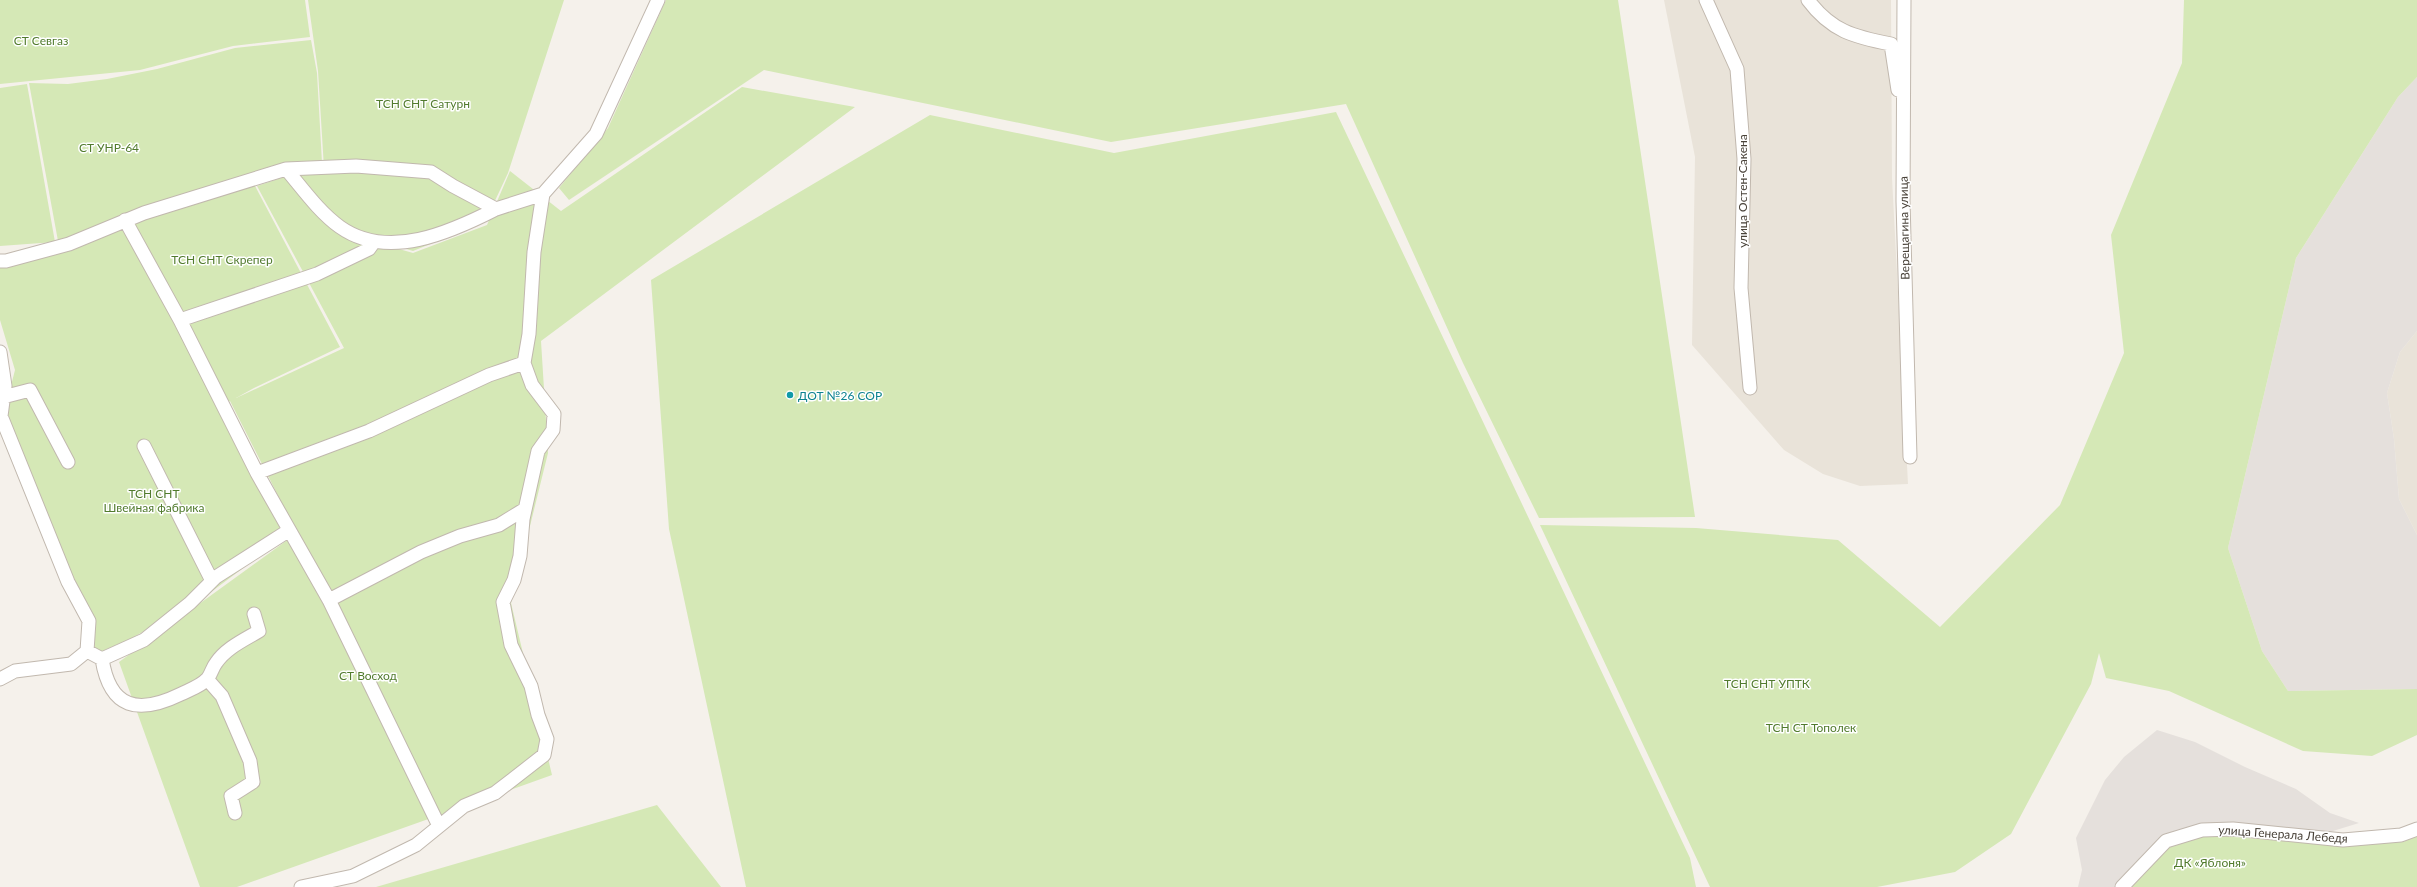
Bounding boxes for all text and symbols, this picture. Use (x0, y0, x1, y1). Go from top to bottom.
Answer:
park label: СТ Севгаз (14, 33, 68, 48)
park label: ТСН СНТ Сатурн (376, 96, 470, 111)
street label: улица Остен-Сакена (1735, 134, 1750, 248)
park label: СТ УНР-64 (79, 140, 139, 155)
street label: Верещагина улица (1896, 176, 1912, 280)
park label: ТСН СНТ Скрепер (171, 252, 273, 267)
place label: ДОТ №26 СОР (798, 388, 882, 403)
marker: ДОТ №26 СОР (785, 390, 795, 400)
park label: ТСН СНТ Швейная фабрика (104, 486, 205, 515)
park label: СТ Восход (339, 668, 398, 683)
park label: ТСН СНТ УПТК (1724, 676, 1810, 691)
park label: ТСН СТ Тополек (1766, 720, 1857, 735)
street label: улица Генерала Лебедя (2218, 822, 2348, 846)
park label: ДК «Яблоня» (2174, 855, 2246, 870)

